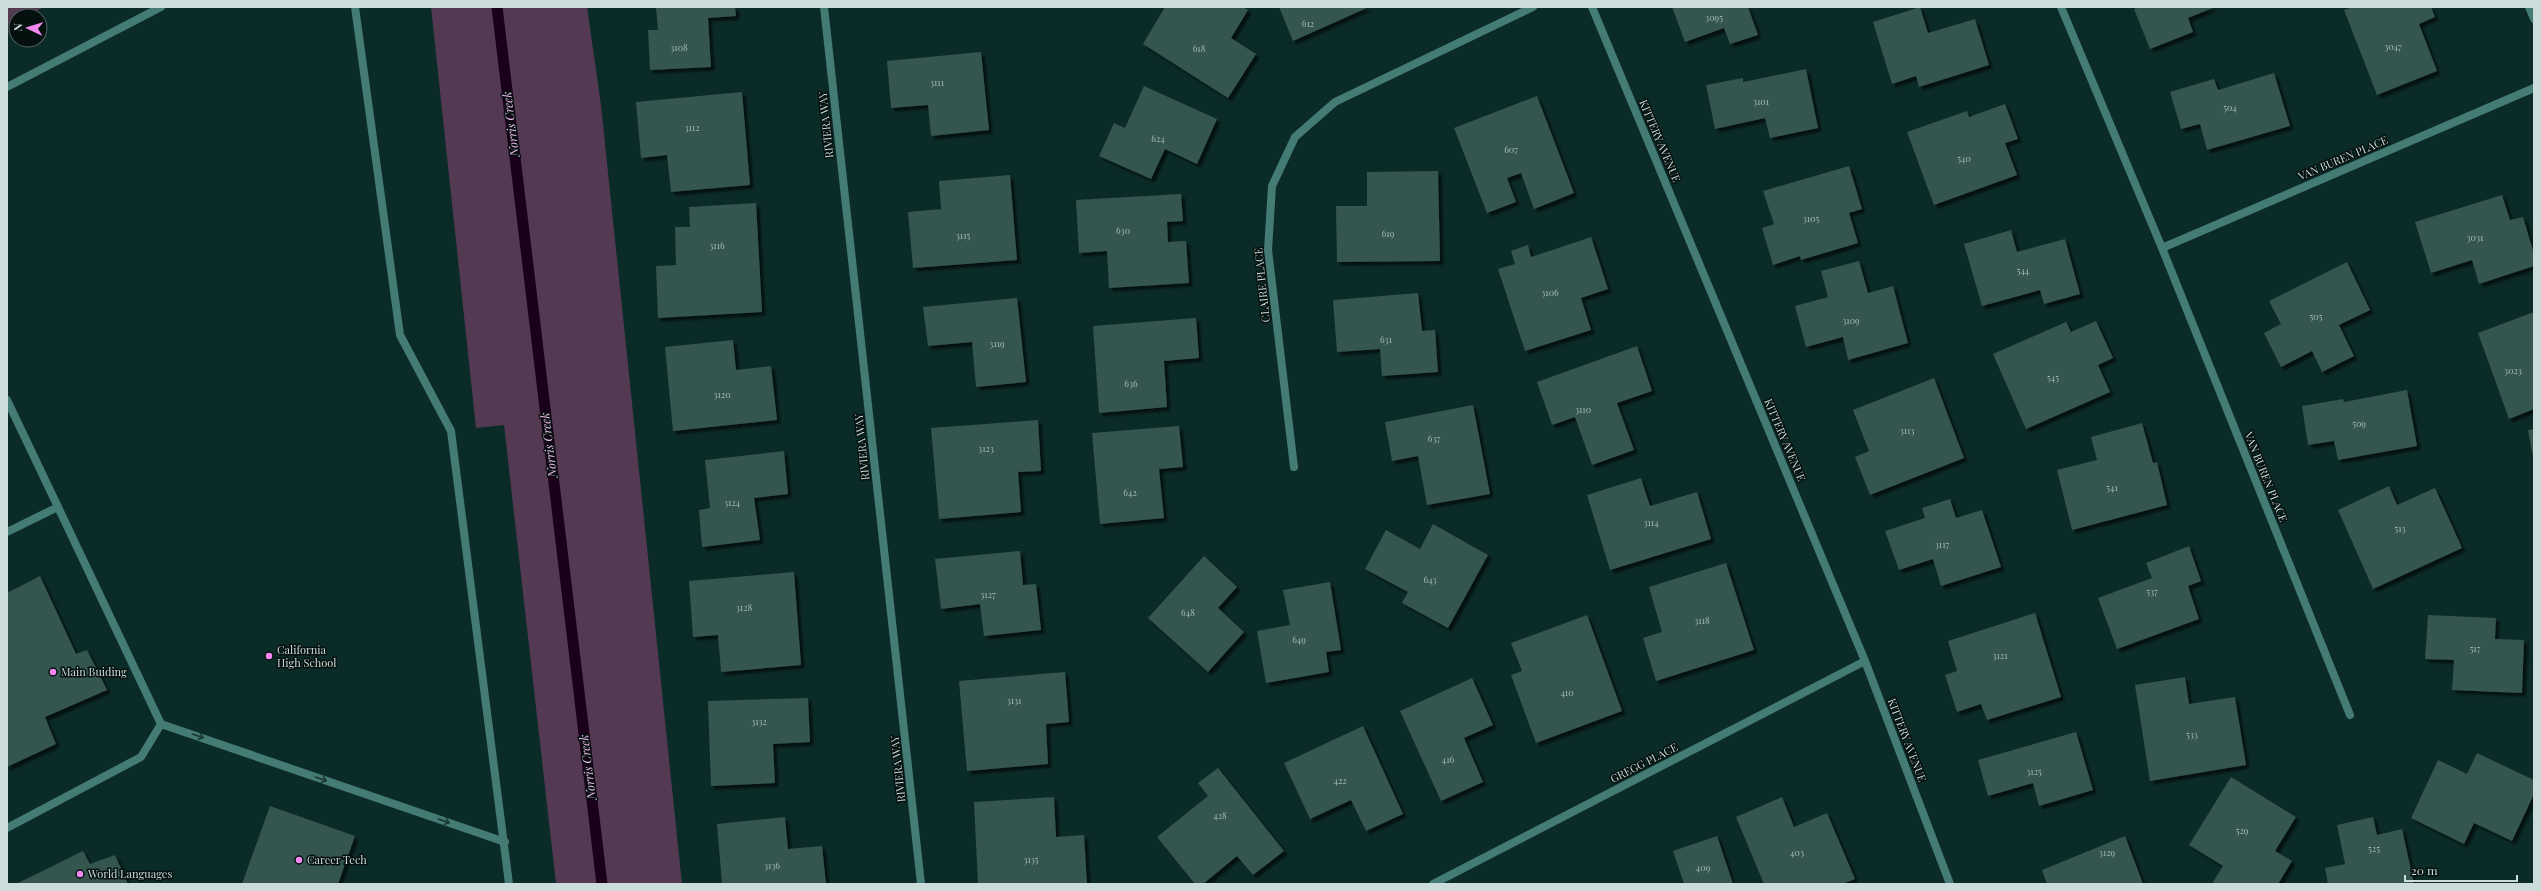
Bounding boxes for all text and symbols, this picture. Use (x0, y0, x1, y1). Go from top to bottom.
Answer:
north arrow (8, 8, 48, 48)
house number: 3095 (1705, 11, 1723, 23)
house number: 612 (1302, 17, 1314, 29)
text: N (10, 23, 25, 32)
house number: 3047 (2384, 40, 2402, 52)
house number: 3108 (670, 41, 688, 53)
house number: 618 (1193, 42, 1206, 54)
house number: 3111 (930, 76, 945, 88)
water label: Norris Creek (498, 91, 522, 158)
street label: RIVIERA WAY (814, 91, 836, 159)
house number: 3101 (1753, 95, 1770, 107)
street label: KITTERY AVENUE (1636, 97, 1685, 185)
house number: 504 (2223, 101, 2237, 113)
house number: 3112 (684, 121, 700, 133)
house number: 624 (1151, 132, 1165, 144)
street label: VAN BUREN PLACE (2295, 132, 2390, 184)
house number: 607 (1504, 143, 1518, 155)
house number: 540 (1957, 152, 1971, 164)
house number: 3105 (1803, 212, 1820, 224)
house number: 630 (1116, 224, 1130, 236)
house number: 619 (1382, 227, 1395, 239)
house number: 3115 (956, 229, 970, 241)
house number: 3031 (2467, 231, 2484, 243)
house number: 3116 (709, 239, 725, 251)
street label: CLAIRE PLACE (1250, 247, 1273, 323)
house number: 544 (2017, 264, 2030, 276)
house number: 3106 (1541, 286, 1559, 298)
house number: 505 (2310, 310, 2323, 322)
house number: 3109 (1842, 314, 1860, 326)
house number: 631 (1380, 333, 1393, 345)
house number: 3119 (989, 337, 1005, 349)
house number: 3023 (2504, 364, 2522, 376)
house number: 545 (2047, 371, 2059, 383)
house number: 636 (1124, 377, 1138, 389)
house number: 3120 (713, 388, 731, 400)
street label: KITTERY AVENUE (1761, 396, 1810, 484)
house number: 3110 (1575, 403, 1591, 415)
water label: Norris Creek (536, 412, 560, 479)
street label: RIVIERA WAY (850, 413, 872, 481)
house number: 509 (2352, 417, 2366, 429)
house number: 3113 (1900, 424, 1914, 436)
street label: VAN BUREN PLACE (2241, 429, 2292, 524)
house number: 637 (1428, 432, 1441, 444)
house number: 3123 (978, 442, 994, 454)
house number: 541 (2106, 481, 2118, 493)
house number: 642 (1123, 486, 1137, 498)
house number: 3124 (724, 496, 741, 508)
house number: 3114 (1643, 516, 1659, 528)
house number: 513 (2395, 522, 2405, 534)
house number: 3117 (1935, 538, 1950, 550)
house number: 643 (1424, 573, 1437, 585)
house number: 537 (2146, 585, 2158, 597)
house number: 3127 (980, 588, 996, 600)
house number: 3128 (736, 601, 753, 613)
house number: 648 (1181, 606, 1195, 618)
house number: 3118 (1694, 614, 1710, 626)
house number: 649 (1292, 633, 1306, 645)
place label: California High School (277, 642, 336, 670)
house number: 517 (2470, 642, 2481, 654)
house number: 3121 (1992, 649, 2008, 661)
marker: California High School (264, 651, 274, 661)
place label: Main Buiding (61, 664, 127, 679)
marker: Main Buiding (48, 667, 58, 677)
house number: 410 (1560, 686, 1574, 698)
house number: 3131 (1007, 694, 1022, 706)
street label: KITTERY AVENUE (1885, 696, 1930, 784)
house number: 3132 (751, 715, 767, 727)
house number: 533 (2186, 728, 2198, 740)
one-way arrow (191, 733, 203, 741)
water label: Norris Creek (575, 734, 599, 801)
street label: RIVIERA WAY (886, 735, 908, 803)
street label: GREGG PLACE (1608, 739, 1680, 786)
house number: 416 (1442, 753, 1455, 765)
house number: 3125 (2026, 765, 2042, 777)
house number: 422 (1333, 774, 1347, 786)
one-way arrow (314, 775, 326, 783)
house number: 428 (1213, 809, 1227, 821)
one-way arrow (437, 818, 450, 825)
house number: 529 (2236, 824, 2249, 836)
house number: 525 (2368, 842, 2380, 854)
house number: 403 (1790, 846, 1804, 858)
house number: 3129 (2099, 846, 2116, 858)
place label: Career Tech (307, 852, 367, 867)
house number: 3135 (1023, 853, 1039, 865)
marker: Career Tech (294, 855, 304, 865)
scale bar (2405, 857, 2517, 883)
house number: 3136 (764, 859, 780, 871)
house number: 409 (1696, 861, 1711, 873)
text: 20 m (2411, 862, 2438, 878)
place label: World Languages (87, 866, 172, 881)
marker: World Languages (75, 869, 85, 879)

